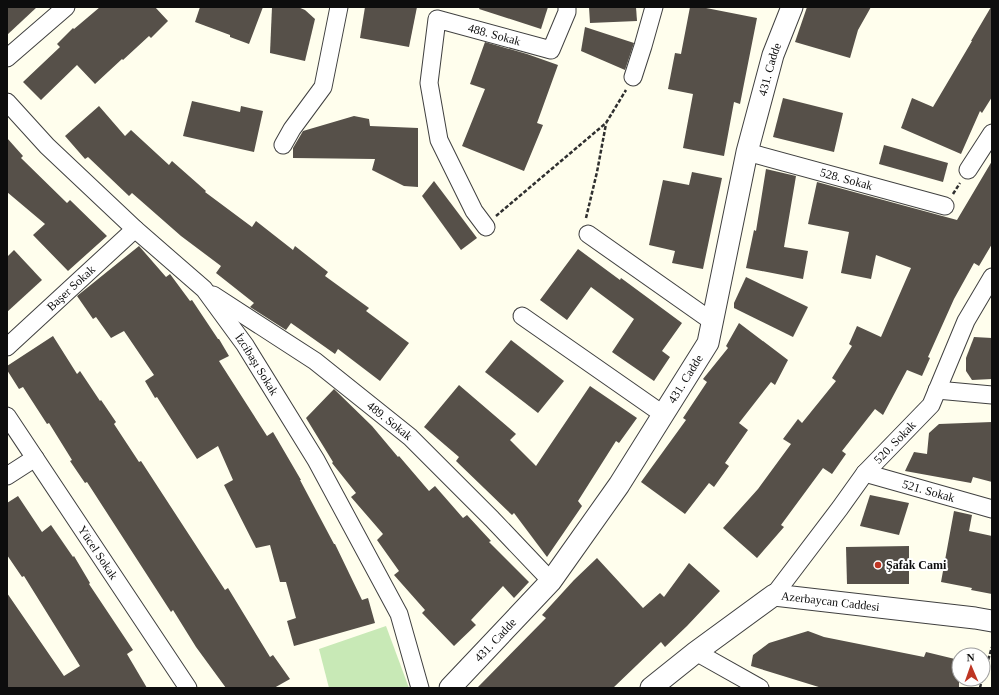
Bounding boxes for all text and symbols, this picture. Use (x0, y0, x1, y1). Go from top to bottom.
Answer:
street label: 488. Sokak (466, 21, 522, 48)
street label: 431. Cadde (755, 41, 784, 97)
street label: 528. Sokak (818, 165, 874, 193)
street label: Başer Sokak (44, 262, 98, 314)
street label: İzcibaşı Sokak (232, 331, 281, 398)
street label: 431. Cadde (665, 352, 706, 406)
street label: 489. Sokak (364, 398, 415, 443)
street label: 520. Sokak (871, 418, 919, 467)
street label: 521. Sokak (901, 477, 956, 505)
street label: Yücel Sokak (75, 523, 121, 582)
place label: Şafak Cami (886, 558, 947, 572)
marker: Şafak Cami (873, 560, 883, 570)
street label: Azerbaycan Caddesi (780, 589, 881, 614)
street label: 431. Cadde (471, 615, 519, 665)
north arrow (951, 647, 991, 687)
text: N (966, 651, 975, 663)

